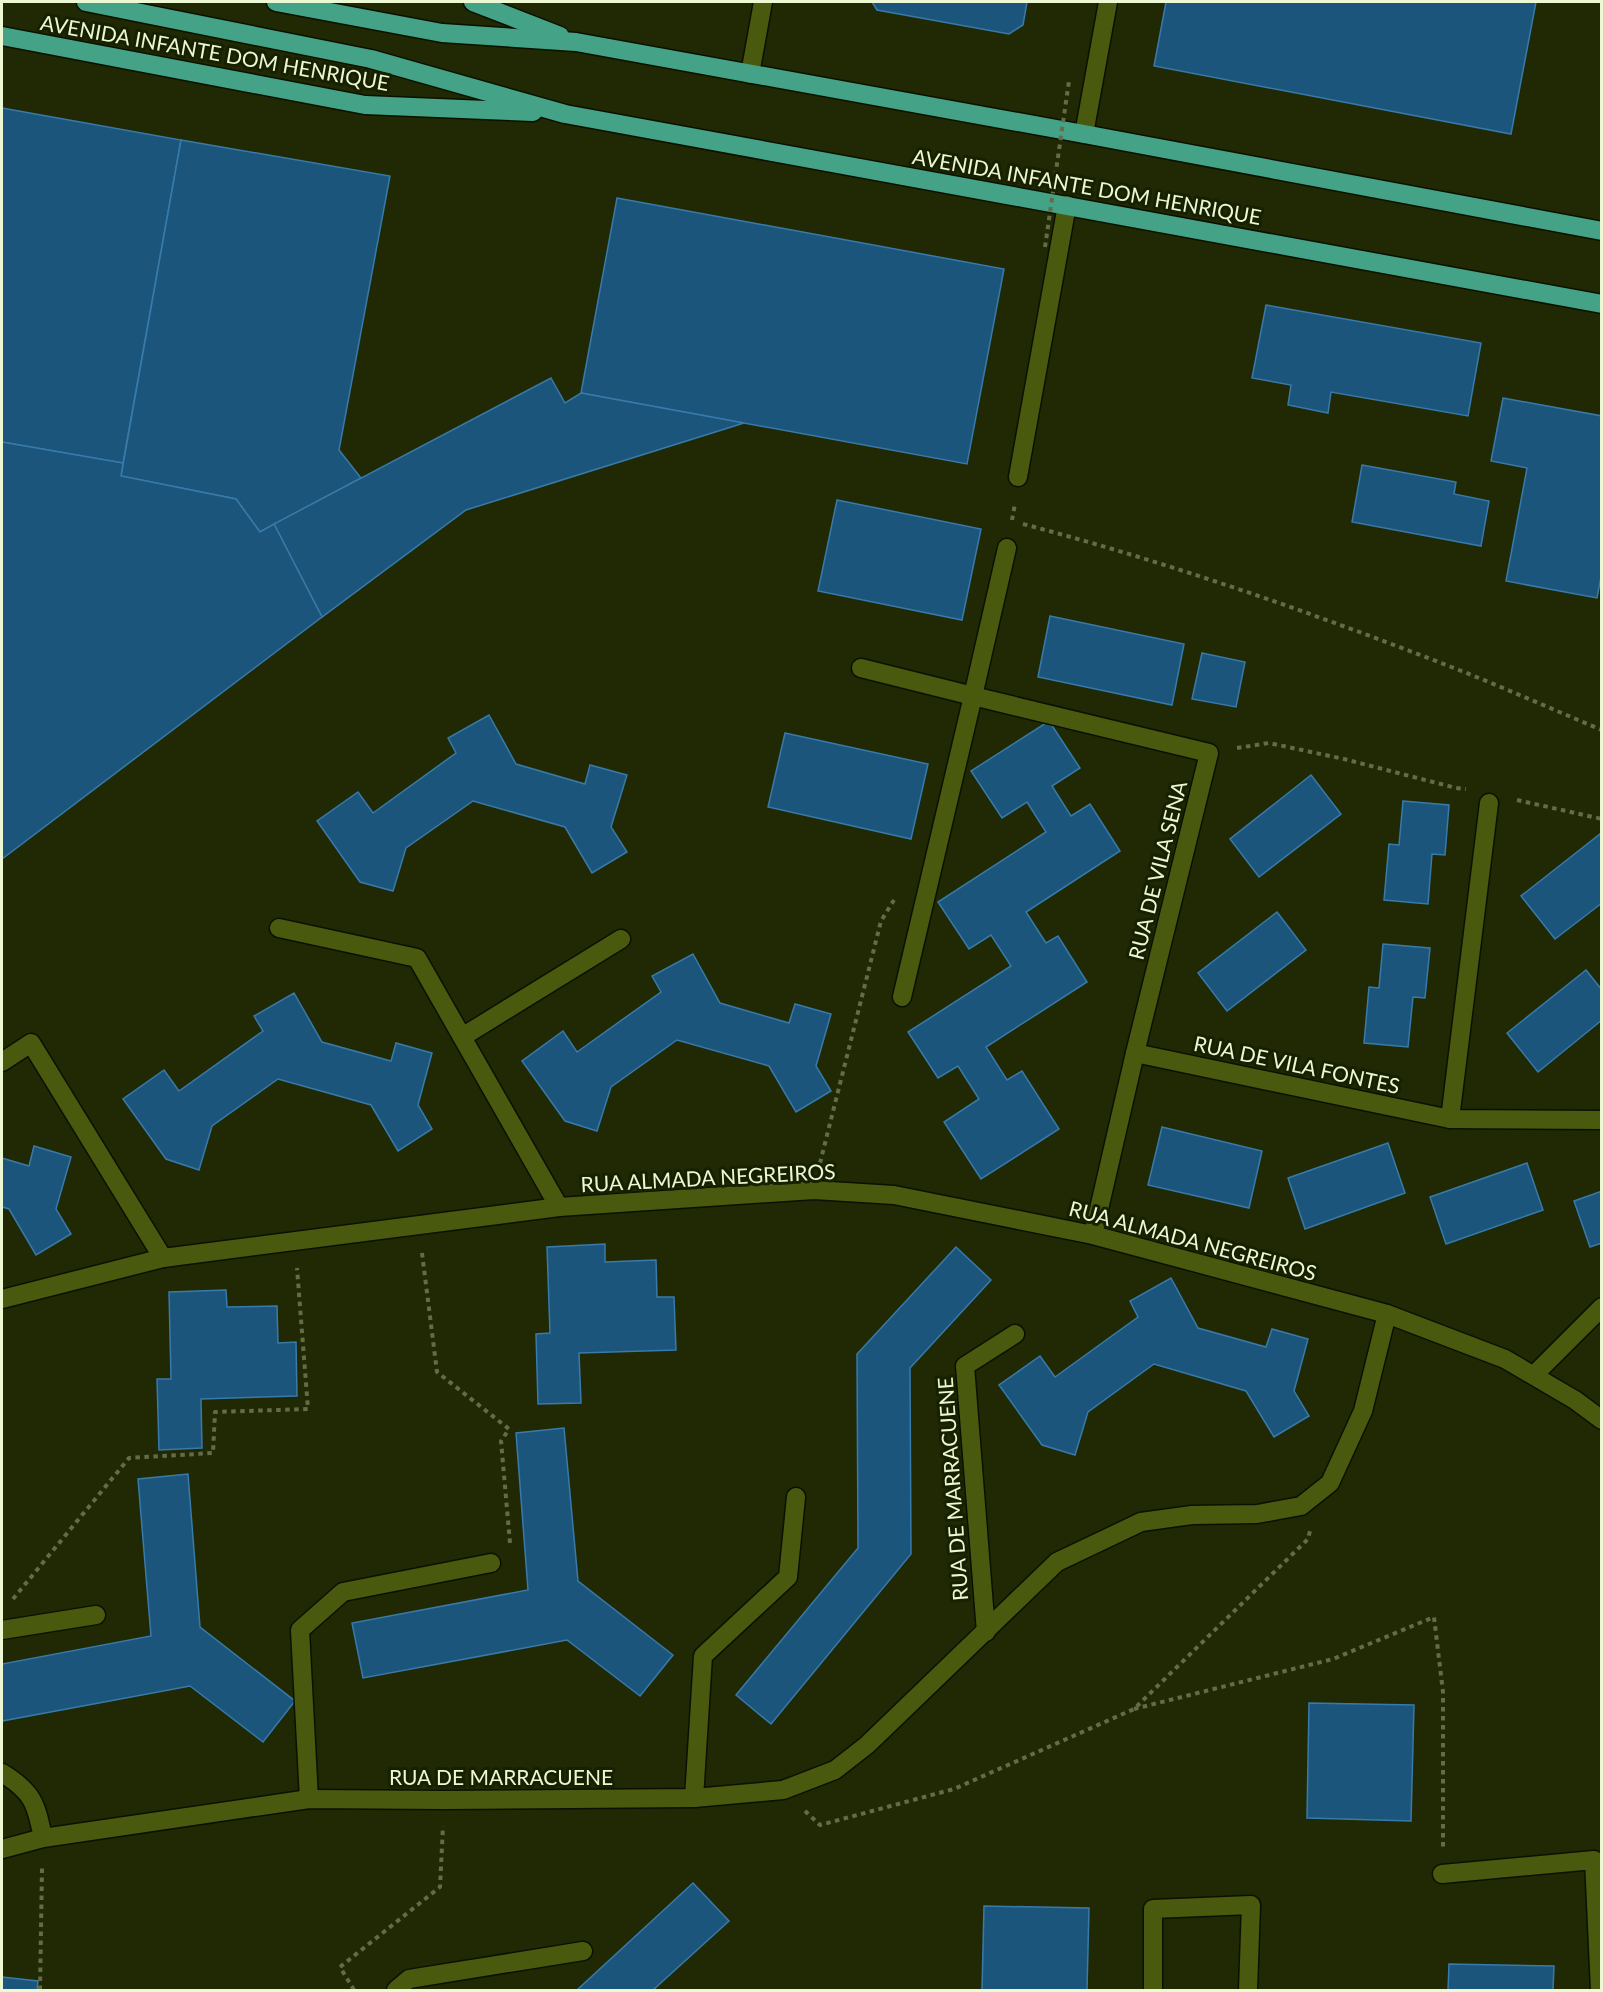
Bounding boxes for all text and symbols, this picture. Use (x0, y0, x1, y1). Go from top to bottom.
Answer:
street label: AVENIDA INFANTE DOM HENRIQUE (39, 9, 391, 95)
street label: AVENIDA INFANTE DOM HENRIQUE (911, 143, 1263, 229)
street label: RUA DE VILA SENA (1123, 777, 1191, 962)
street label: RUA DE VILA FONTES (1192, 1030, 1402, 1098)
street label: RUA ALMADA NEGREIROS (580, 1158, 836, 1196)
street label: RUA ALMADA NEGREIROS (1067, 1195, 1319, 1285)
street label: RUA DE MARRACUENE (932, 1376, 972, 1602)
street label: RUA DE MARRACUENE (389, 1764, 613, 1789)

